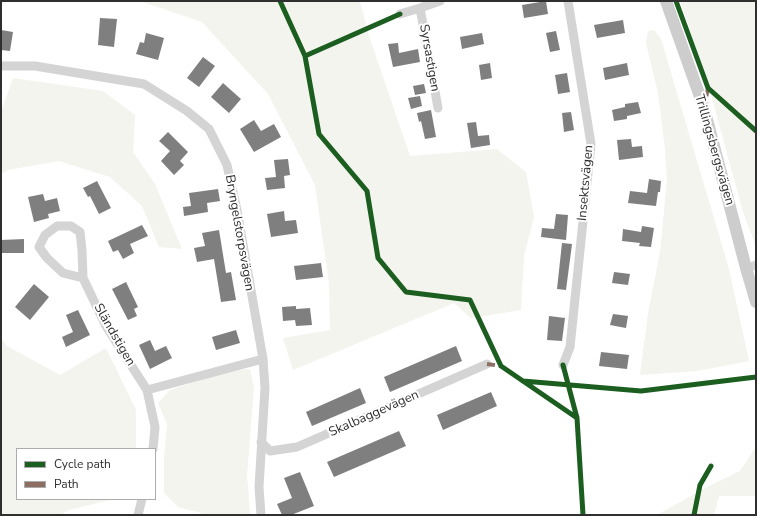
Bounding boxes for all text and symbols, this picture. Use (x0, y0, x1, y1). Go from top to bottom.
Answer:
street label: Syrsastigen (415, 23, 443, 93)
street label: Trillingsbergsvägen (691, 93, 737, 207)
street label: Insektsvägen (575, 144, 597, 222)
street label: Bryngelstorpsvägen (221, 174, 257, 292)
street label: Sländstigen (90, 301, 138, 369)
street label: Skalbaggevägen (326, 387, 422, 441)
legend (16, 448, 156, 500)
text: Cycle path (54, 456, 111, 472)
text: Path (54, 476, 79, 492)

